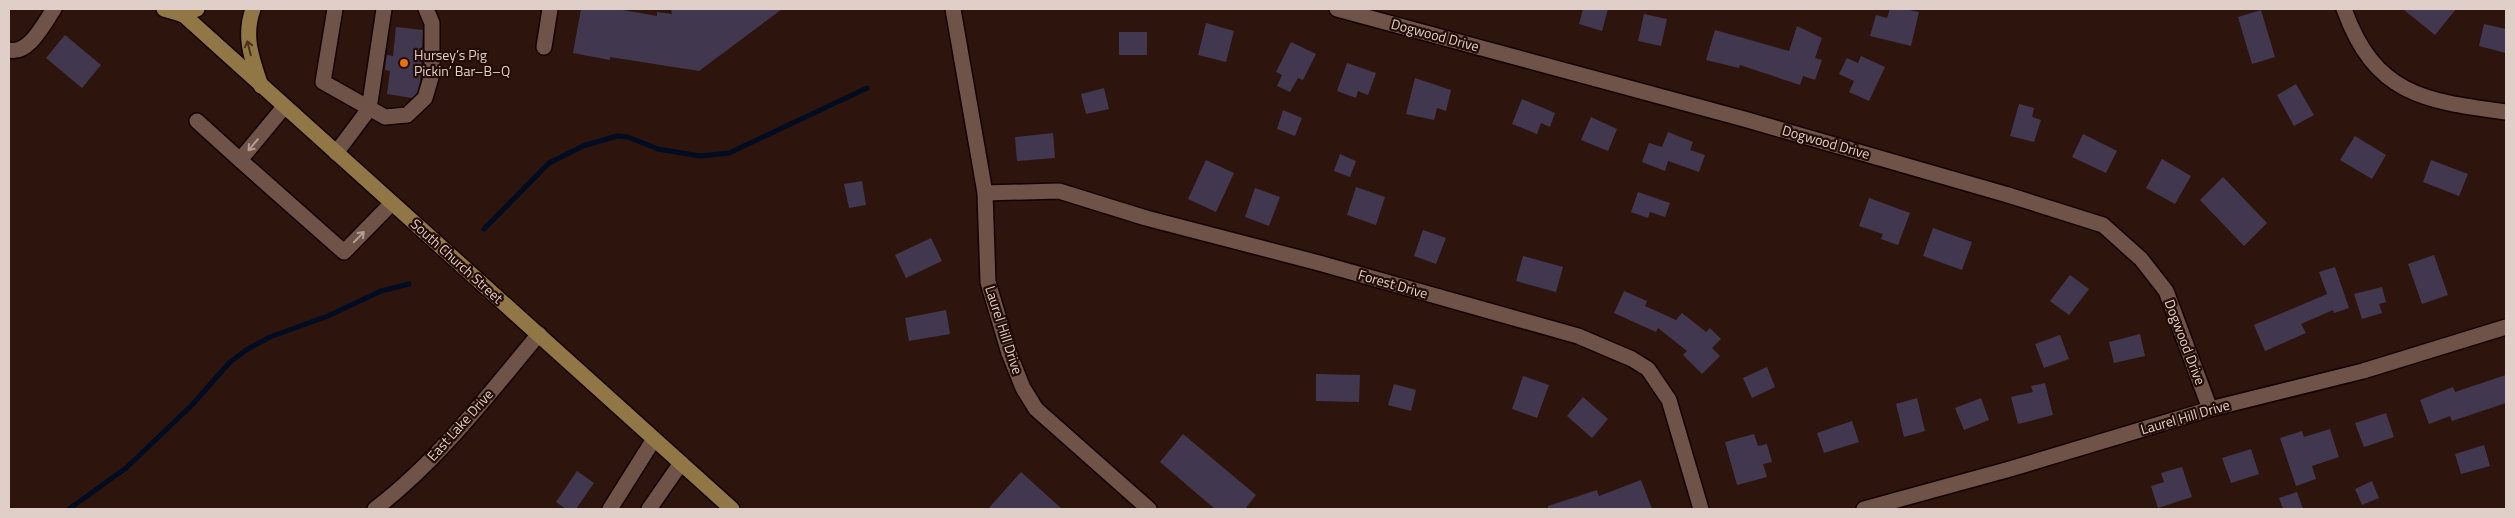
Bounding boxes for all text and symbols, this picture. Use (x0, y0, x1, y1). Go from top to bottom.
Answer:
street label: Dogwood Drive (1389, 13, 1481, 56)
one-way arrow (244, 41, 253, 57)
place label: Hursey’s Pig Pickin’ Bar–B–Q (414, 44, 510, 81)
marker: Hursey’s Pig Pickin’ Bar–B–Q (398, 57, 410, 69)
street label: Dogwood Drive (1780, 119, 1872, 164)
one-way arrow (247, 138, 259, 151)
street label: South Church Street (406, 213, 508, 308)
one-way arrow (353, 231, 365, 243)
street label: Forest Drive (1356, 264, 1430, 303)
street label: Laurel Hill Drive (980, 283, 1029, 377)
street label: Dogwood Drive (2160, 296, 2211, 388)
street label: East Lake Drive (422, 384, 498, 465)
street label: Laurel Hill Drive (2138, 394, 2232, 439)

